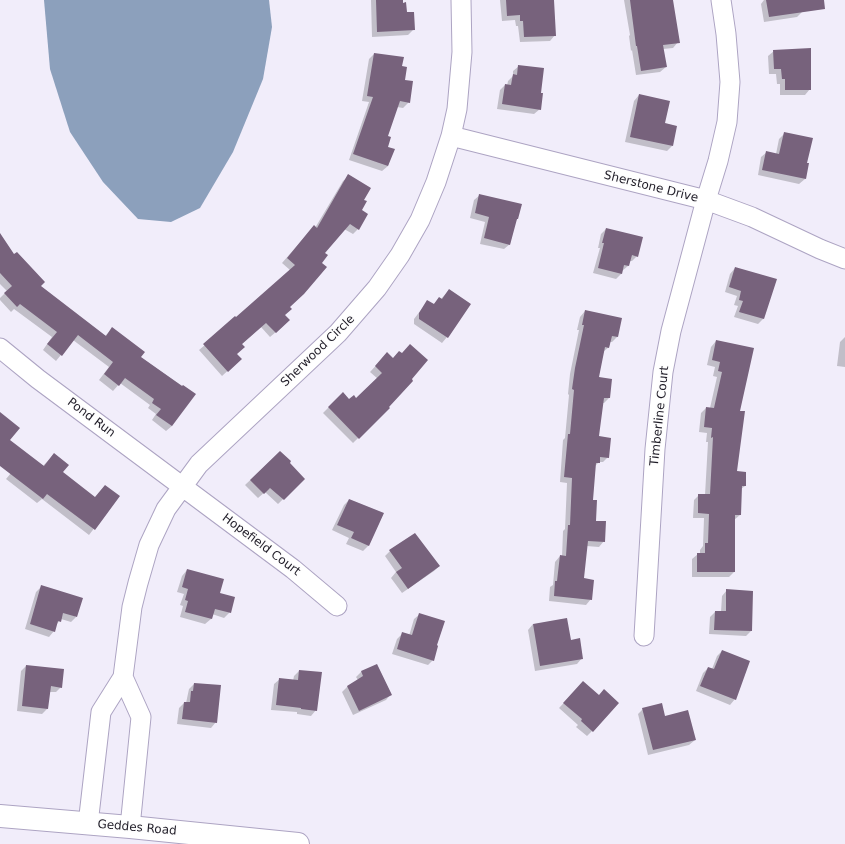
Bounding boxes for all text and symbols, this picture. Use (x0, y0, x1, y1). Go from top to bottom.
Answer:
street label: Sherstone Drive (602, 168, 700, 206)
street label: Sherwood Circle (278, 312, 358, 390)
street label: Timberline Court (648, 365, 672, 467)
street label: Pond Run (64, 395, 118, 441)
street label: Hopefield Court (219, 511, 303, 579)
street label: Geddes Road (97, 817, 177, 839)

